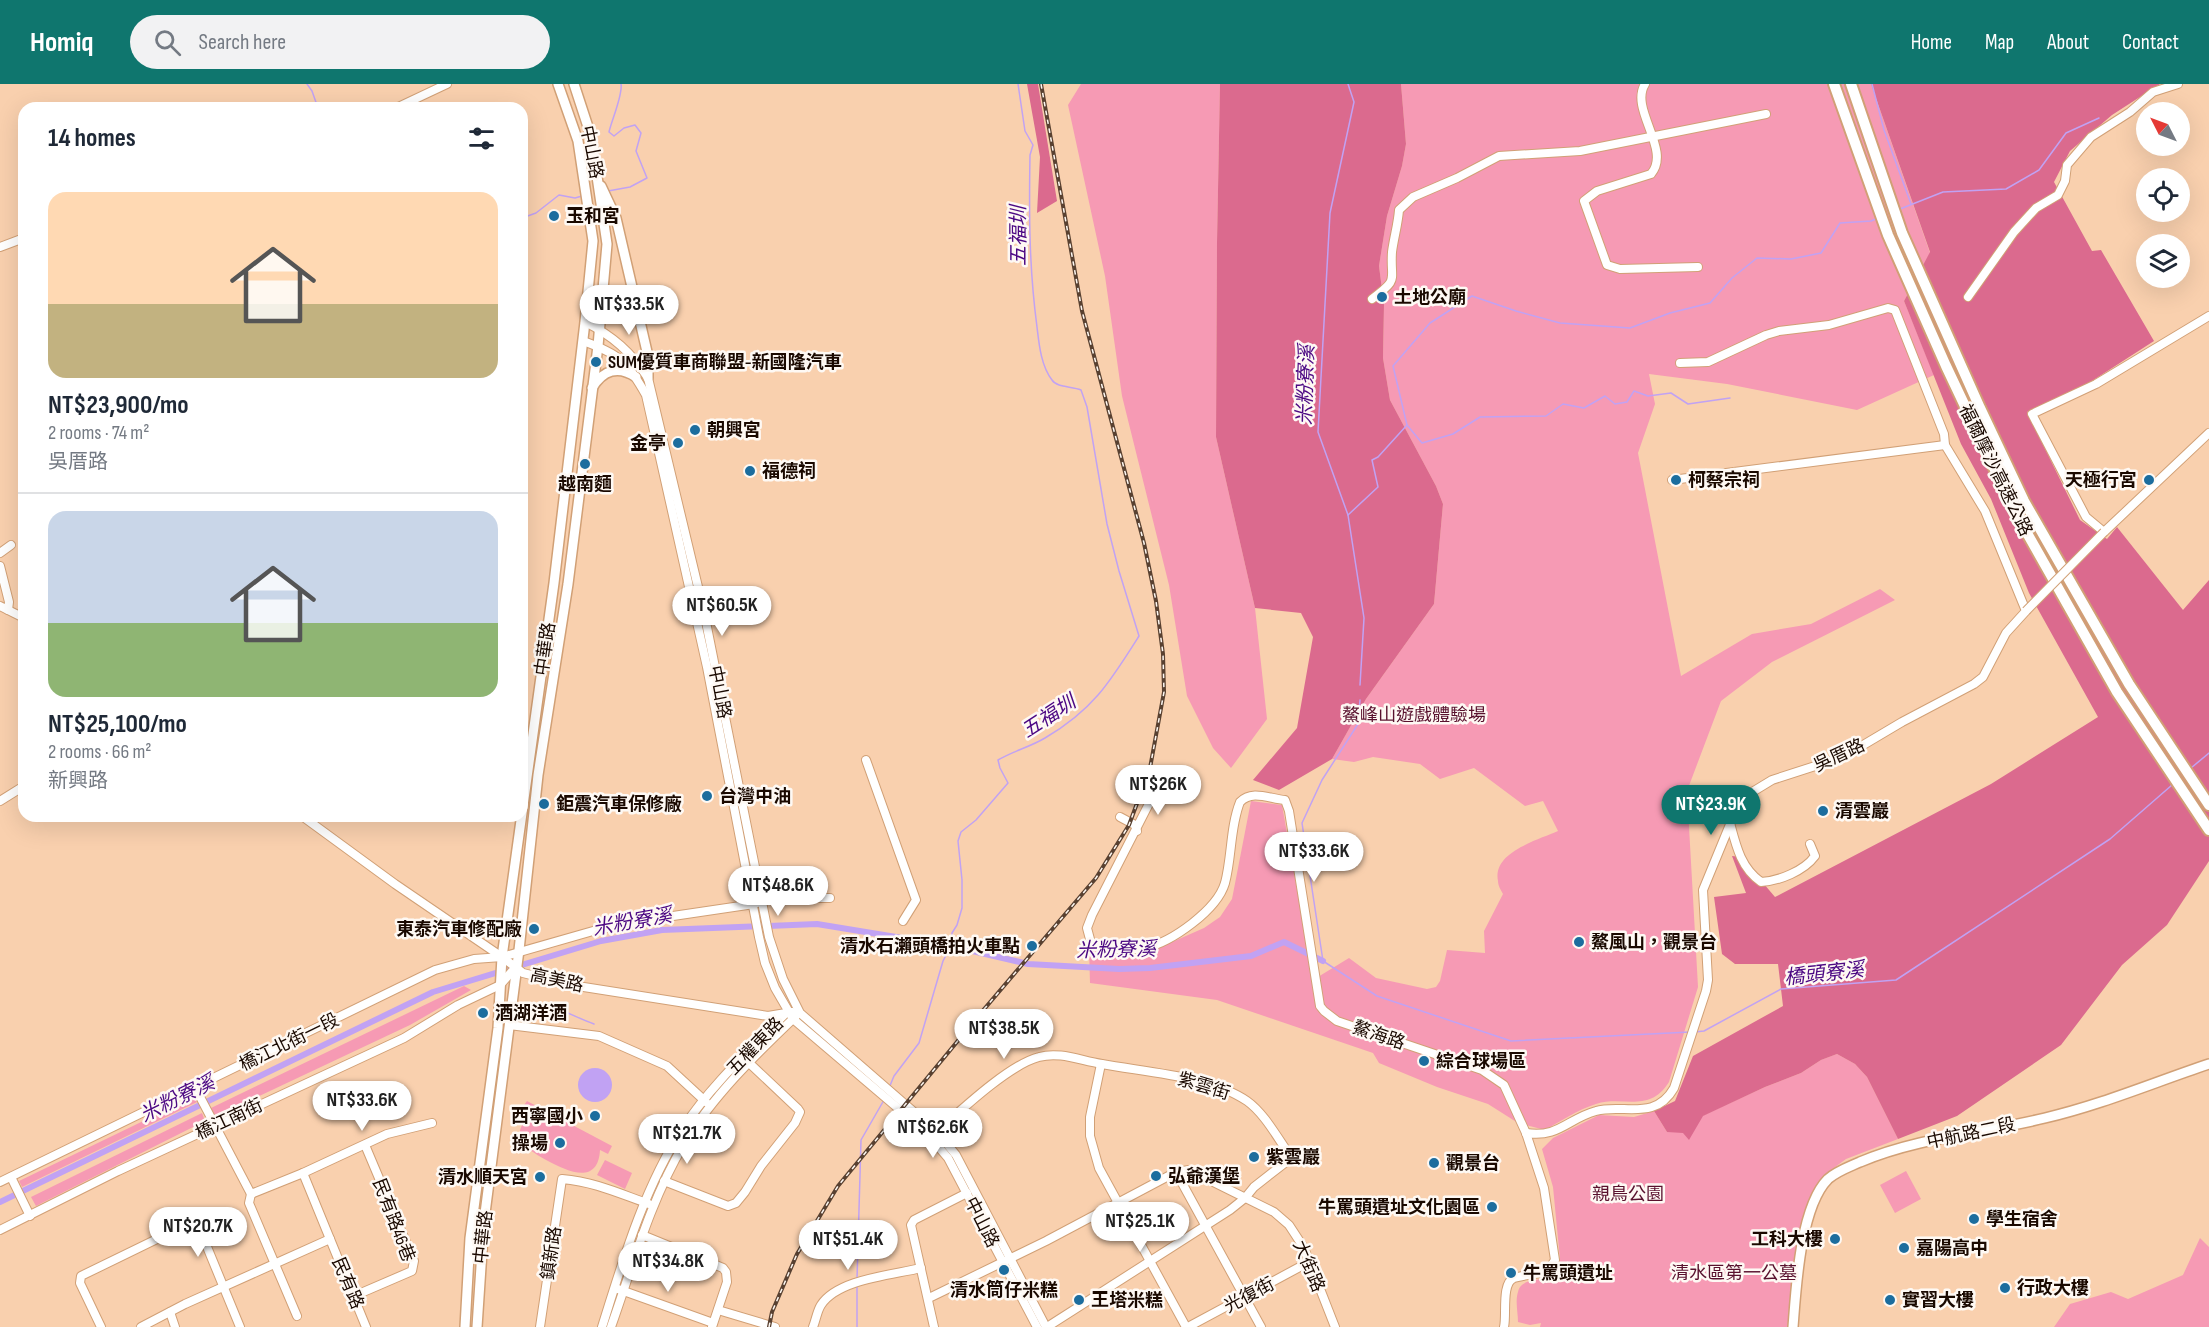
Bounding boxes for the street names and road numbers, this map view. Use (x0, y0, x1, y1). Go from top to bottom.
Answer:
street label: 中山路 (576, 124, 607, 181)
street label: 福爾摩沙高速公路 (1955, 401, 2037, 540)
street label: 中華路 (531, 621, 560, 677)
street label: 中山路 (704, 664, 735, 721)
street label: 吳厝路 (1810, 735, 1868, 776)
street label: 高美路 (528, 965, 585, 996)
street label: 橋江北街一段 (236, 1009, 342, 1076)
street label: 五權東路 (723, 1013, 788, 1080)
street label: 鰲海路 (1350, 1017, 1408, 1054)
street label: 紫雲街 (1175, 1069, 1233, 1104)
street label: 橋江南街 (192, 1095, 266, 1144)
street label: 中航路二段 (1925, 1114, 2017, 1153)
street label: 民有路46巷 (368, 1176, 419, 1265)
street label: 中山路 (960, 1193, 1003, 1251)
street label: 中華路 (470, 1209, 497, 1265)
street label: 鎮新路 (537, 1225, 566, 1281)
street label: 大街路 (1288, 1237, 1329, 1295)
street label: 民有路 (327, 1254, 368, 1312)
street label: 光復街 (1220, 1273, 1278, 1317)

